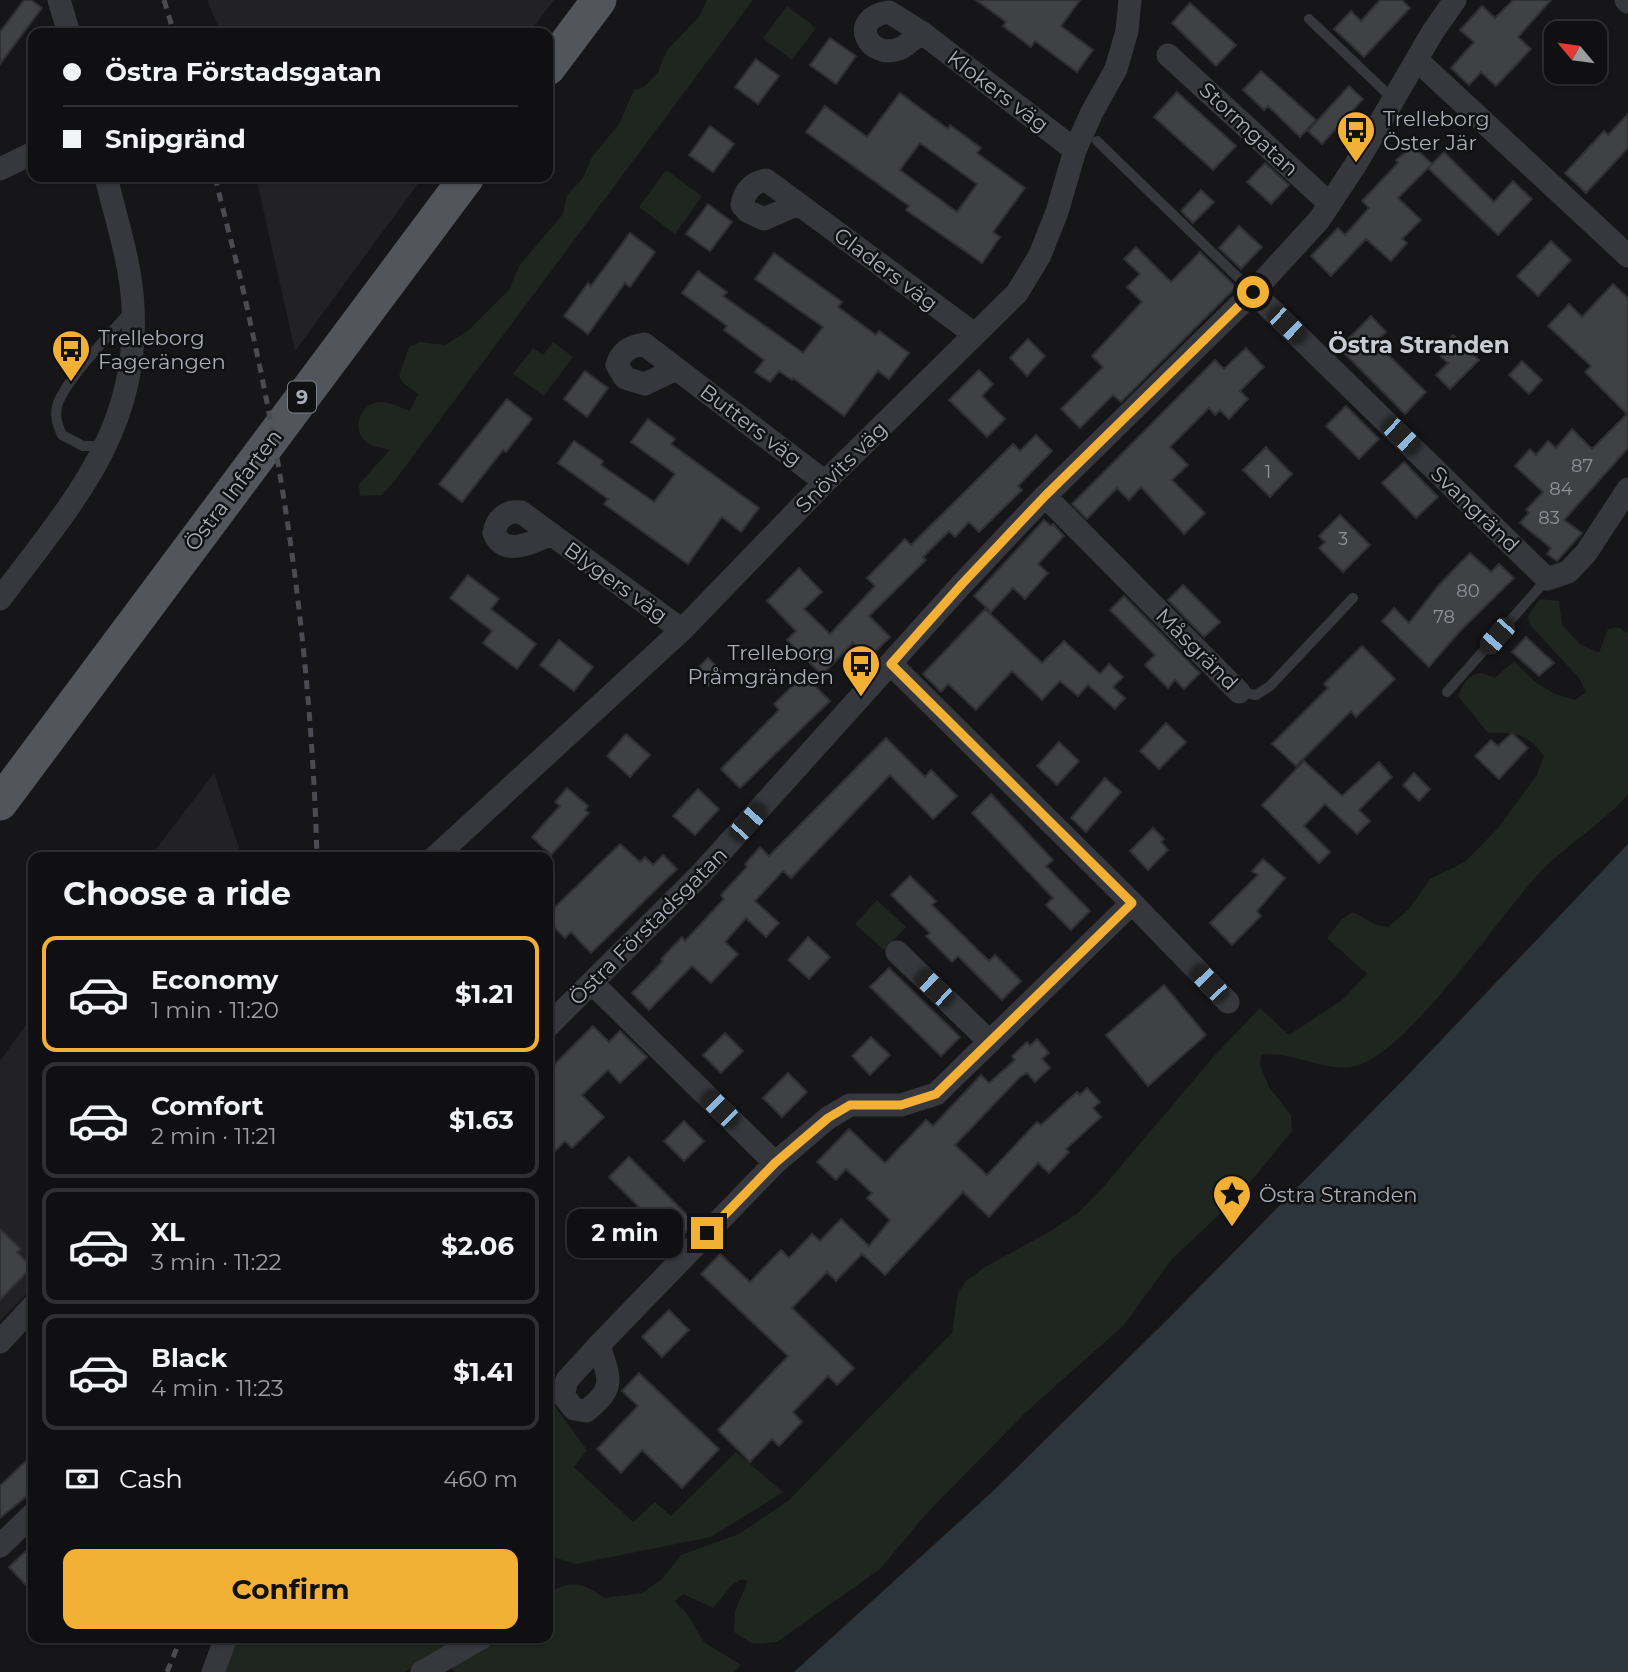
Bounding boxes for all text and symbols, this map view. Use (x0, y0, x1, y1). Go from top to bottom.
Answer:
north arrow (1544, 21, 1606, 84)
map controls (1544, 21, 1607, 84)
street label: Klokers väg (942, 45, 1054, 137)
text: Östra Förstadsgatan (105, 56, 382, 88)
street label: Stormgatan (1194, 77, 1304, 181)
place label: Trelleborg Öster Jär (1383, 106, 1490, 155)
bus stop icon: Trelleborg Öster Jär (1335, 109, 1377, 164)
text: Snipgränd (105, 123, 246, 155)
street label: Gladers väg (829, 222, 943, 316)
route start (1237, 276, 1269, 308)
car (1265, 303, 1310, 347)
place label: Trelleborg Fagerängen (98, 325, 226, 374)
bus stop icon: Trelleborg Fagerängen (50, 328, 92, 383)
district label: Östra Stranden (1328, 331, 1510, 359)
street label: Butters väg (695, 379, 807, 471)
road number: 9 (288, 382, 316, 412)
car (1379, 414, 1424, 458)
street label: Snövits väg (790, 416, 892, 518)
street label: Östra Infarten (179, 424, 287, 556)
house number: 87 (1571, 455, 1593, 477)
house number: 1 (1265, 461, 1271, 483)
street label: Svangränd (1426, 461, 1524, 557)
house number: 84 (1549, 478, 1573, 500)
house number: 83 (1538, 507, 1560, 529)
house number: 3 (1338, 528, 1348, 550)
street label: Blygers väg (560, 536, 672, 628)
house number: 80 (1456, 580, 1480, 602)
street label: Måsgränd (1151, 603, 1243, 695)
house number: 78 (1433, 606, 1455, 628)
car (1476, 613, 1519, 659)
place label: Trelleborg Pråmgränden (688, 640, 834, 689)
bus stop icon: Trelleborg Pråmgränden (840, 643, 882, 698)
car (727, 799, 770, 845)
street label: Östra Förstadsgatan (564, 842, 732, 1010)
text: Choose a ride (63, 874, 291, 913)
car (1187, 961, 1232, 1005)
icon: car (67, 963, 130, 1026)
text: Economy (151, 964, 278, 996)
car (912, 966, 957, 1010)
text: $1.21 (455, 978, 514, 1010)
text: 1 min · 11:20 (151, 996, 279, 1024)
car (698, 1087, 743, 1131)
icon: car (67, 1089, 130, 1152)
text: Comfort (151, 1090, 263, 1122)
text: $1.63 (449, 1104, 514, 1136)
text: 2 min · 11:21 (151, 1122, 277, 1150)
place icon: Östra Stranden (1211, 1173, 1253, 1228)
place label: Östra Stranden (1259, 1182, 1418, 1207)
callout: 2 min (567, 1208, 682, 1258)
icon: car (67, 1215, 130, 1278)
text: XL (151, 1216, 185, 1248)
route end (691, 1217, 723, 1249)
text: 2 min (591, 1219, 659, 1247)
text: $2.06 (441, 1230, 514, 1262)
text: 3 min · 11:22 (151, 1248, 282, 1276)
icon: car (67, 1341, 130, 1404)
text: Black (151, 1342, 227, 1374)
text: $1.41 (453, 1356, 514, 1388)
text: 4 min · 11:23 (151, 1374, 284, 1402)
icon: cash (63, 1460, 101, 1498)
text: Cash (119, 1463, 183, 1495)
text: 460 m (443, 1465, 518, 1493)
button: Confirm (63, 1549, 518, 1629)

